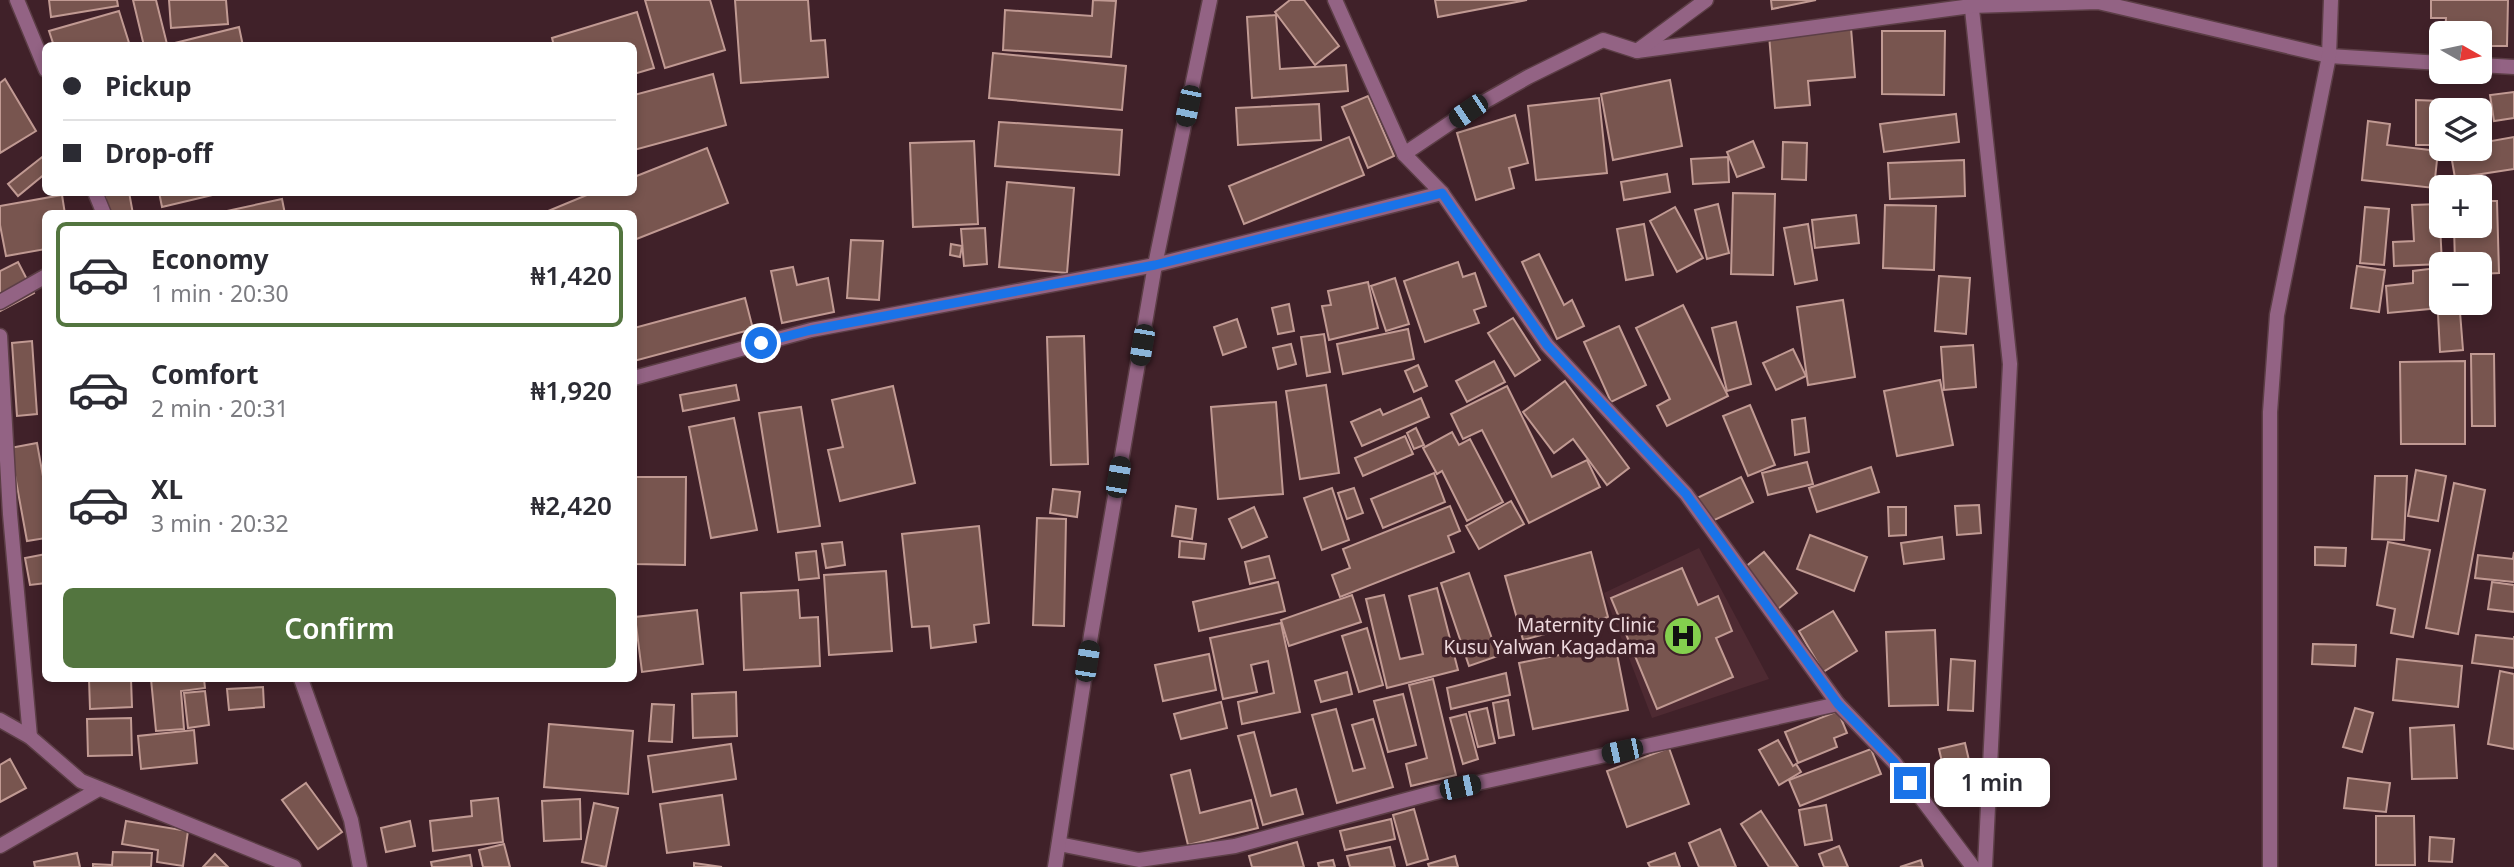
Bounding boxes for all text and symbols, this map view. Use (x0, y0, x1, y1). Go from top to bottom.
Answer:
north arrow (2429, 21, 2492, 84)
map controls (2429, 21, 2492, 315)
text: Pickup (105, 68, 192, 104)
car (1174, 83, 1203, 129)
car (1445, 91, 1492, 131)
button: layers (2429, 98, 2492, 161)
text: Drop-off (105, 135, 212, 171)
button: + (2429, 175, 2492, 238)
text: Economy (151, 241, 269, 277)
icon: car (67, 243, 130, 306)
button: − (2429, 252, 2492, 315)
text: ₦1,420 (530, 257, 612, 293)
text: 1 min · 20:30 (151, 277, 289, 309)
car (1129, 322, 1156, 368)
route start (745, 327, 777, 359)
text: Comfort (151, 356, 259, 392)
icon: car (67, 358, 130, 421)
text: ₦1,920 (530, 372, 612, 408)
text: 2 min · 20:31 (151, 392, 289, 424)
car (1105, 454, 1132, 500)
text: XL (151, 471, 183, 507)
icon: car (67, 473, 130, 536)
text: ₦2,420 (530, 487, 612, 523)
text: 3 min · 20:32 (151, 507, 289, 539)
button: Confirm (63, 588, 616, 668)
place label: Maternity Clinic Kusu Yalwan Kagadama (1444, 612, 1656, 660)
hospital icon: Maternity Clinic Kusu Yalwan Kagadama (1662, 615, 1704, 657)
car (1074, 639, 1101, 683)
car (1600, 736, 1645, 766)
callout: 1 min (1934, 758, 2050, 808)
text: 1 min (1961, 766, 2023, 798)
route end (1894, 767, 1926, 799)
car (1438, 772, 1483, 802)

